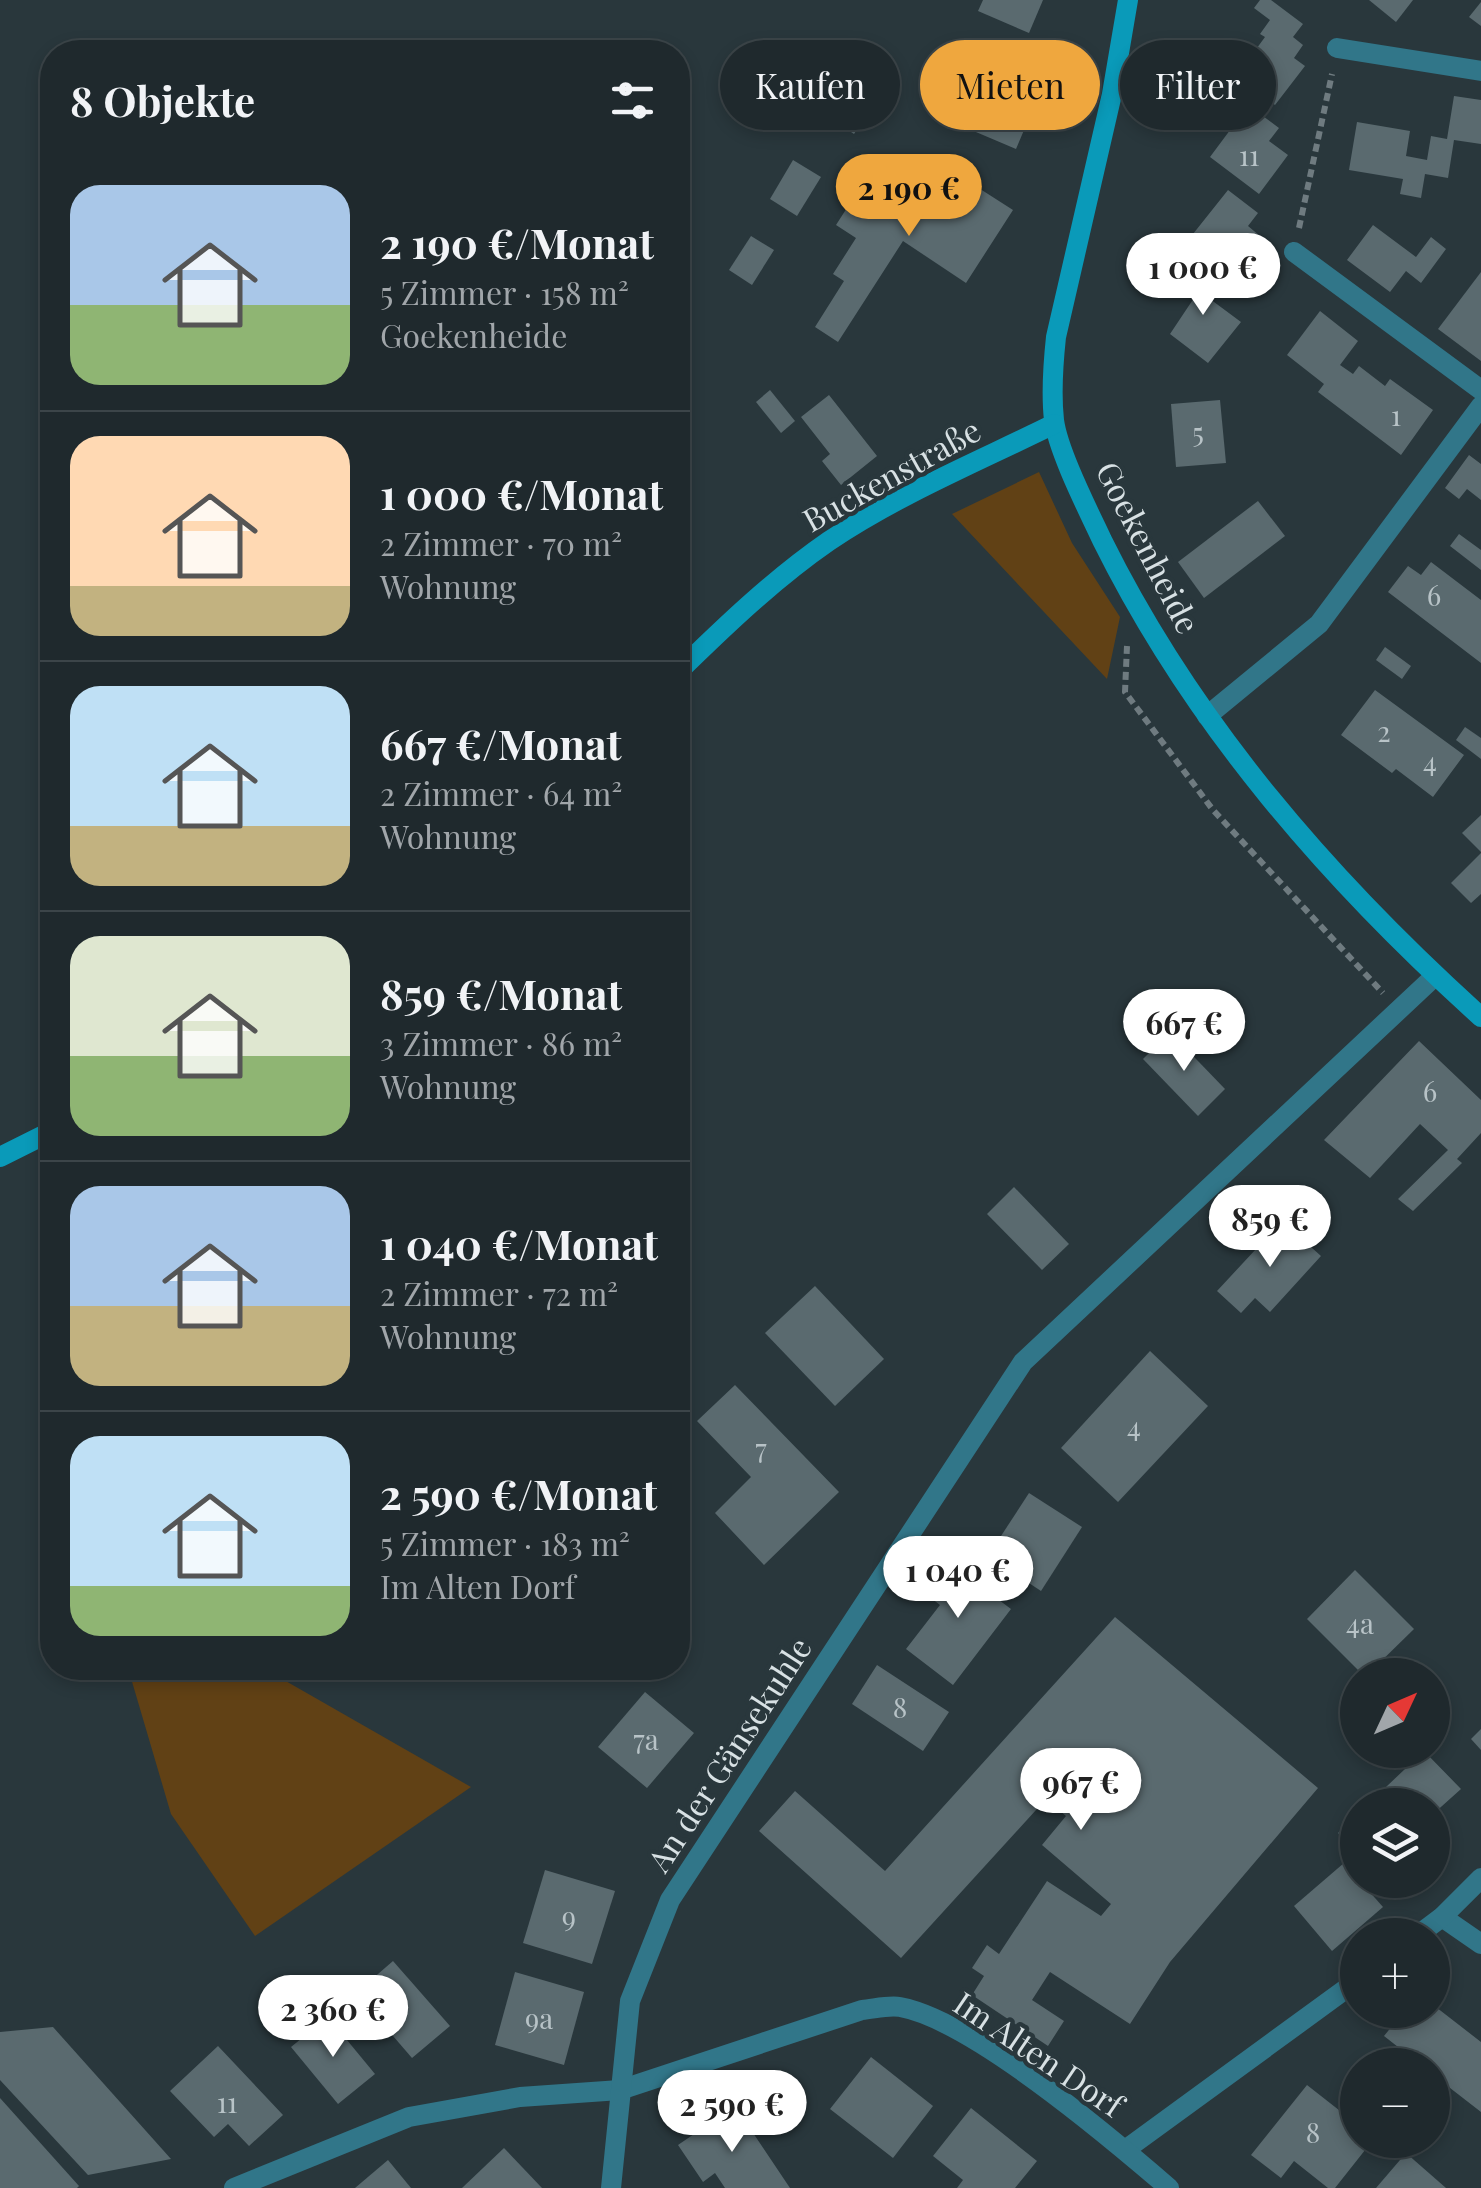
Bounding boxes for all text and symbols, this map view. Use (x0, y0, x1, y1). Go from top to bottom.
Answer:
chip: Kaufen (720, 40, 900, 130)
chip: Mieten (920, 40, 1100, 130)
chip: Filter (1120, 40, 1276, 130)
text: 8 Objekte (70, 72, 255, 128)
icon: filters (605, 73, 660, 128)
house number: 11 (1239, 136, 1259, 173)
pin: 2 190 € (817, 154, 1001, 239)
text: 2 190 € (858, 165, 960, 208)
text: 2 190 €/Monat (380, 214, 654, 270)
icon: home (150, 225, 270, 345)
pin: 1 000 € (1111, 233, 1295, 318)
text: 1 000 € (1148, 244, 1258, 287)
text: 5 Zimmer · 158 m² (380, 270, 629, 313)
text: Goekenheide (380, 313, 567, 356)
house number: 1 (1391, 396, 1401, 433)
street label: Buckenstraße (794, 407, 987, 540)
house number: 5 (1192, 413, 1204, 450)
street label: Goekenheide (1088, 454, 1211, 640)
text: 1 000 €/Monat (380, 465, 663, 521)
icon: home (150, 476, 270, 596)
text: 2 Zimmer · 70 m² (380, 521, 622, 564)
text: Wohnung (380, 564, 516, 607)
house number: 6 (1427, 576, 1441, 613)
house number: 2 (1377, 712, 1391, 749)
text: 667 €/Monat (380, 715, 622, 771)
icon: home (150, 726, 270, 846)
house number: 4 (1423, 742, 1437, 779)
text: 2 Zimmer · 64 m² (380, 771, 622, 814)
text: Wohnung (380, 814, 516, 857)
text: 859 €/Monat (380, 965, 622, 1021)
icon: home (150, 976, 270, 1096)
pin: 667 € (1114, 989, 1254, 1074)
text: 667 € (1145, 1000, 1223, 1043)
text: 3 Zimmer · 86 m² (380, 1021, 622, 1064)
text: Wohnung (380, 1064, 516, 1107)
house number: 6 (1423, 1072, 1437, 1109)
pin: 859 € (1200, 1185, 1340, 1270)
text: 859 € (1231, 1196, 1309, 1239)
text: 1 040 €/Monat (380, 1215, 658, 1271)
icon: home (150, 1226, 270, 1346)
text: 2 Zimmer · 72 m² (380, 1271, 618, 1314)
text: Wohnung (380, 1314, 516, 1357)
house number: 4 (1127, 1407, 1141, 1444)
house number: 7 (755, 1429, 767, 1466)
text: 2 590 €/Monat (380, 1465, 657, 1521)
icon: home (150, 1476, 270, 1596)
text: 5 Zimmer · 183 m² (380, 1521, 630, 1564)
pin: 1 040 € (866, 1536, 1050, 1621)
text: 1 040 € (905, 1547, 1011, 1590)
text: Im Alten Dorf (380, 1564, 575, 1607)
house number: 4a (1346, 1604, 1374, 1641)
street label: An der Gänsekuhle (635, 1628, 820, 1880)
north arrow (1340, 1658, 1450, 1768)
map controls (1340, 1658, 1450, 2158)
house number: 8 (893, 1688, 907, 1725)
house number: 7a (633, 1720, 659, 1757)
pin: 967 € (1011, 1748, 1151, 1833)
text: 967 € (1042, 1759, 1120, 1802)
button: layers (1340, 1788, 1450, 1898)
house number: 9 (562, 1897, 576, 1934)
button: + (1340, 1918, 1450, 2028)
pin: 2 360 € (241, 1975, 425, 2060)
street label: Im Alten Dorf (946, 1980, 1134, 2127)
text: 2 360 € (280, 1986, 386, 2029)
house number: 9a (525, 1999, 553, 2036)
button: − (1340, 2048, 1450, 2158)
pin: 2 590 € (640, 2070, 824, 2155)
text: 2 590 € (680, 2081, 784, 2124)
house number: 11 (217, 2083, 237, 2120)
house number: 8 (1306, 2113, 1320, 2150)

